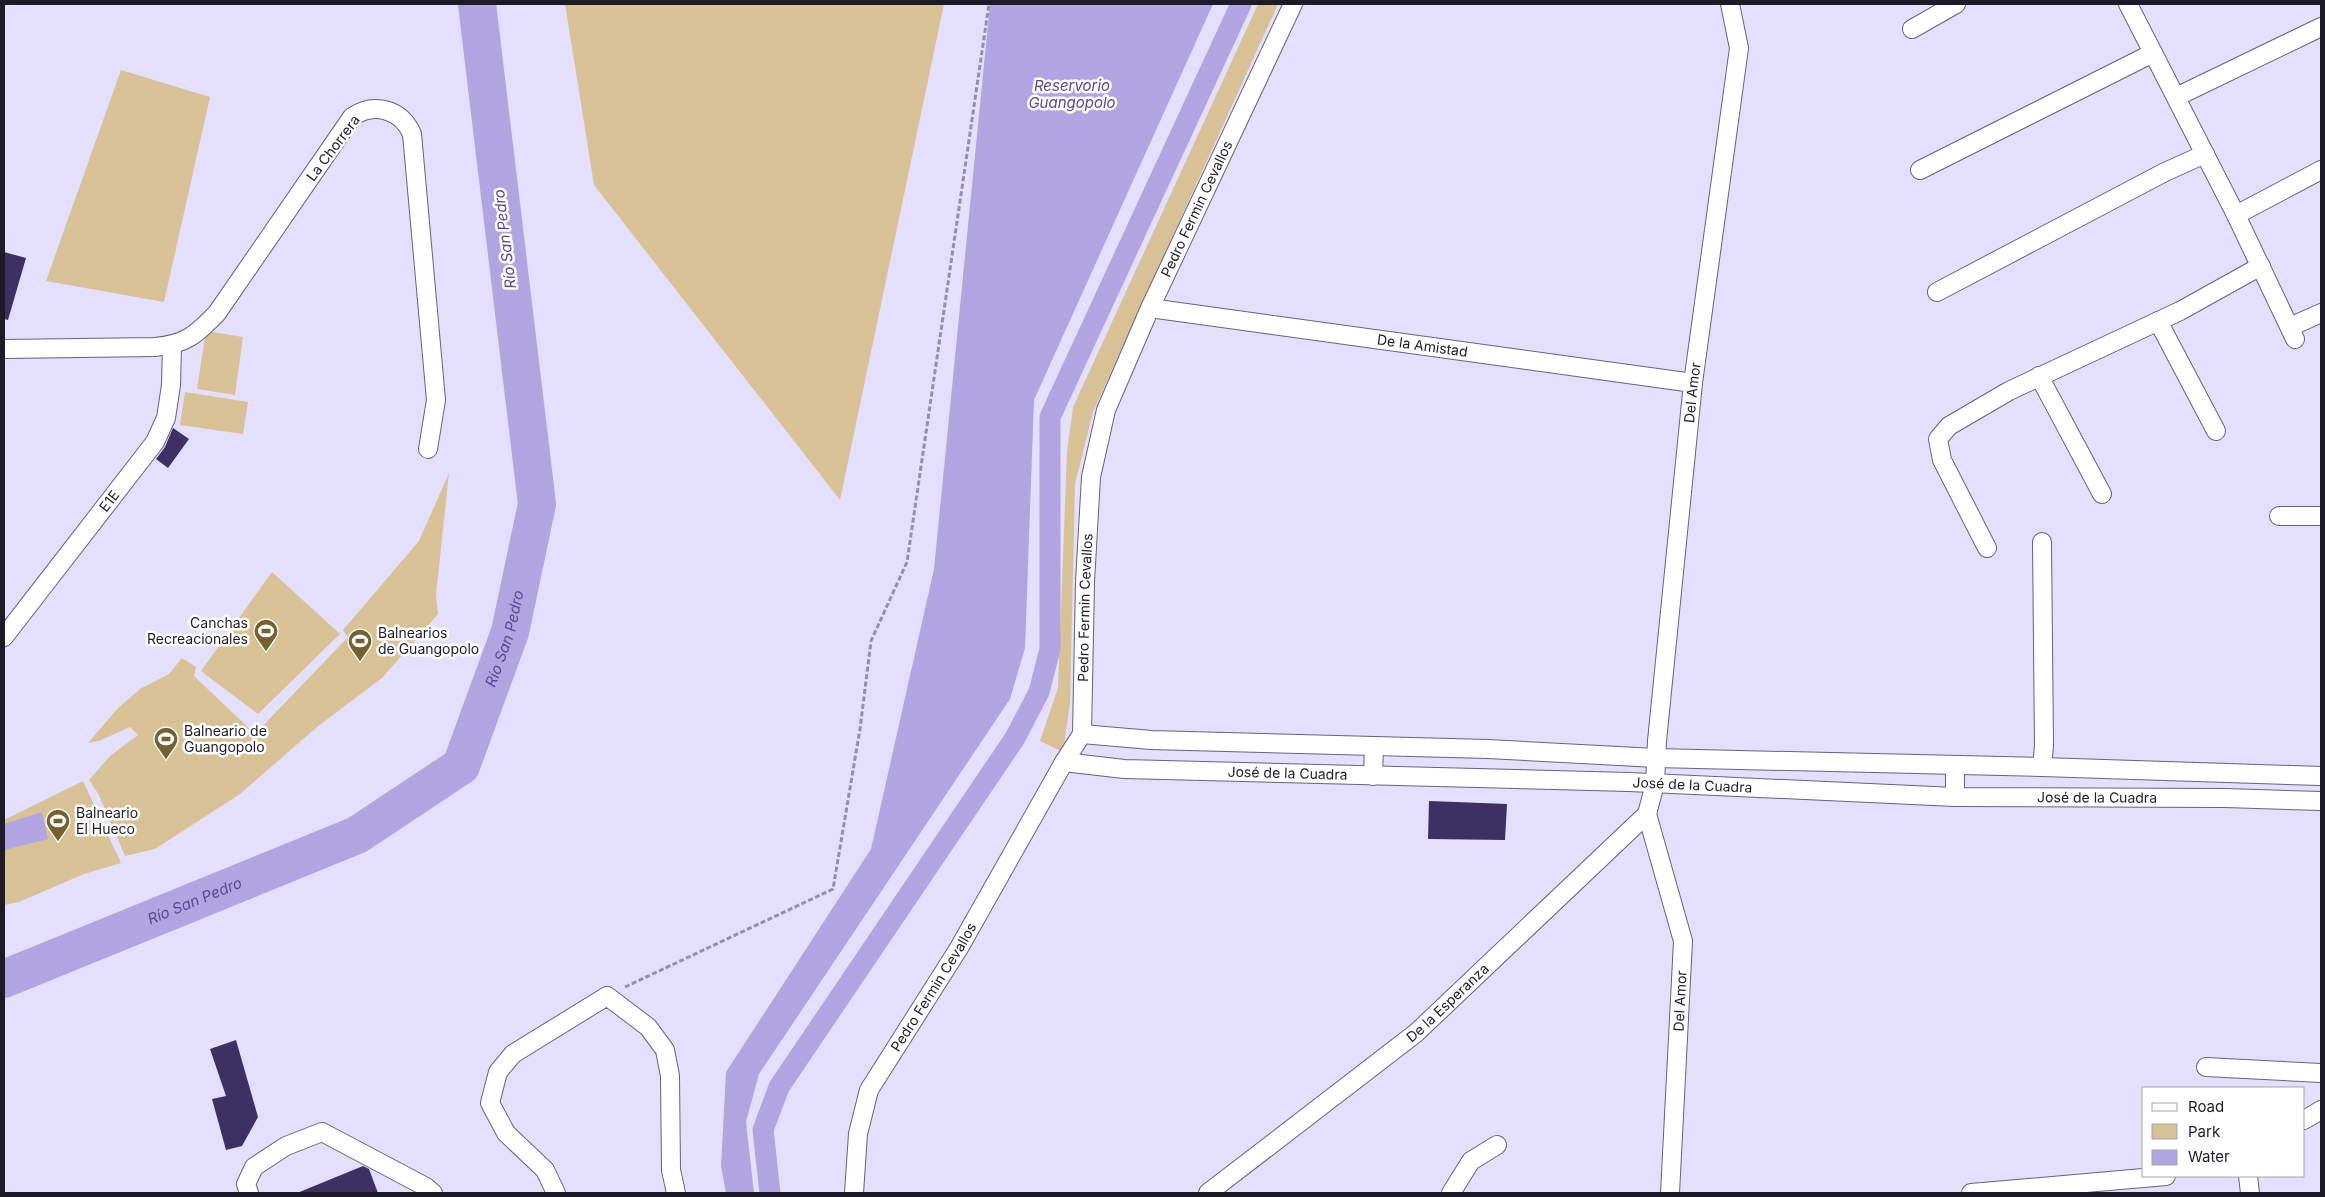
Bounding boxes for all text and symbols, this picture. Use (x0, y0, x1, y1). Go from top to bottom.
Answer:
water label: Reservorio Guangopolo (1028, 76, 1116, 112)
street label: La Chorrera (302, 111, 363, 184)
street label: Pedro Fermin Cevallos (1157, 138, 1236, 280)
water label: Río San Pedro (489, 188, 520, 290)
street label: De la Amistad (1376, 330, 1469, 360)
street label: Del Amor (1680, 361, 1704, 424)
street label: E1E (95, 487, 123, 515)
street label: Pedro Fermin Cevallos (1074, 533, 1096, 682)
water label: Río San Pedro (481, 588, 528, 689)
place label: Canchas Recreacionales (147, 614, 248, 647)
sports icon: Canchas Recreacionales (253, 618, 279, 652)
place label: Balnearios de Guangopolo (378, 624, 479, 657)
sports icon: Balnearios de Guangopolo (347, 628, 373, 662)
place label: Balneario de Guangopolo (184, 722, 267, 755)
sports icon: Balneario de Guangopolo (153, 726, 179, 760)
street label: José de la Cuadra (1227, 763, 1348, 783)
street label: José de la Cuadra (1632, 773, 1753, 796)
street label: José de la Cuadra (2037, 788, 2157, 806)
place label: Balneario El Hueco (76, 804, 138, 837)
sports icon: Balneario El Hueco (45, 808, 71, 842)
water label: Río San Pedro (145, 873, 245, 928)
street label: Pedro Fermin Cevallos (887, 919, 980, 1054)
street label: De la Esperanza (1403, 960, 1492, 1045)
street label: Del Amor (1669, 970, 1690, 1032)
legend (2142, 1087, 2305, 1177)
text: Road (2188, 1097, 2224, 1116)
text: Park (2188, 1122, 2221, 1141)
text: Water (2188, 1147, 2230, 1166)

